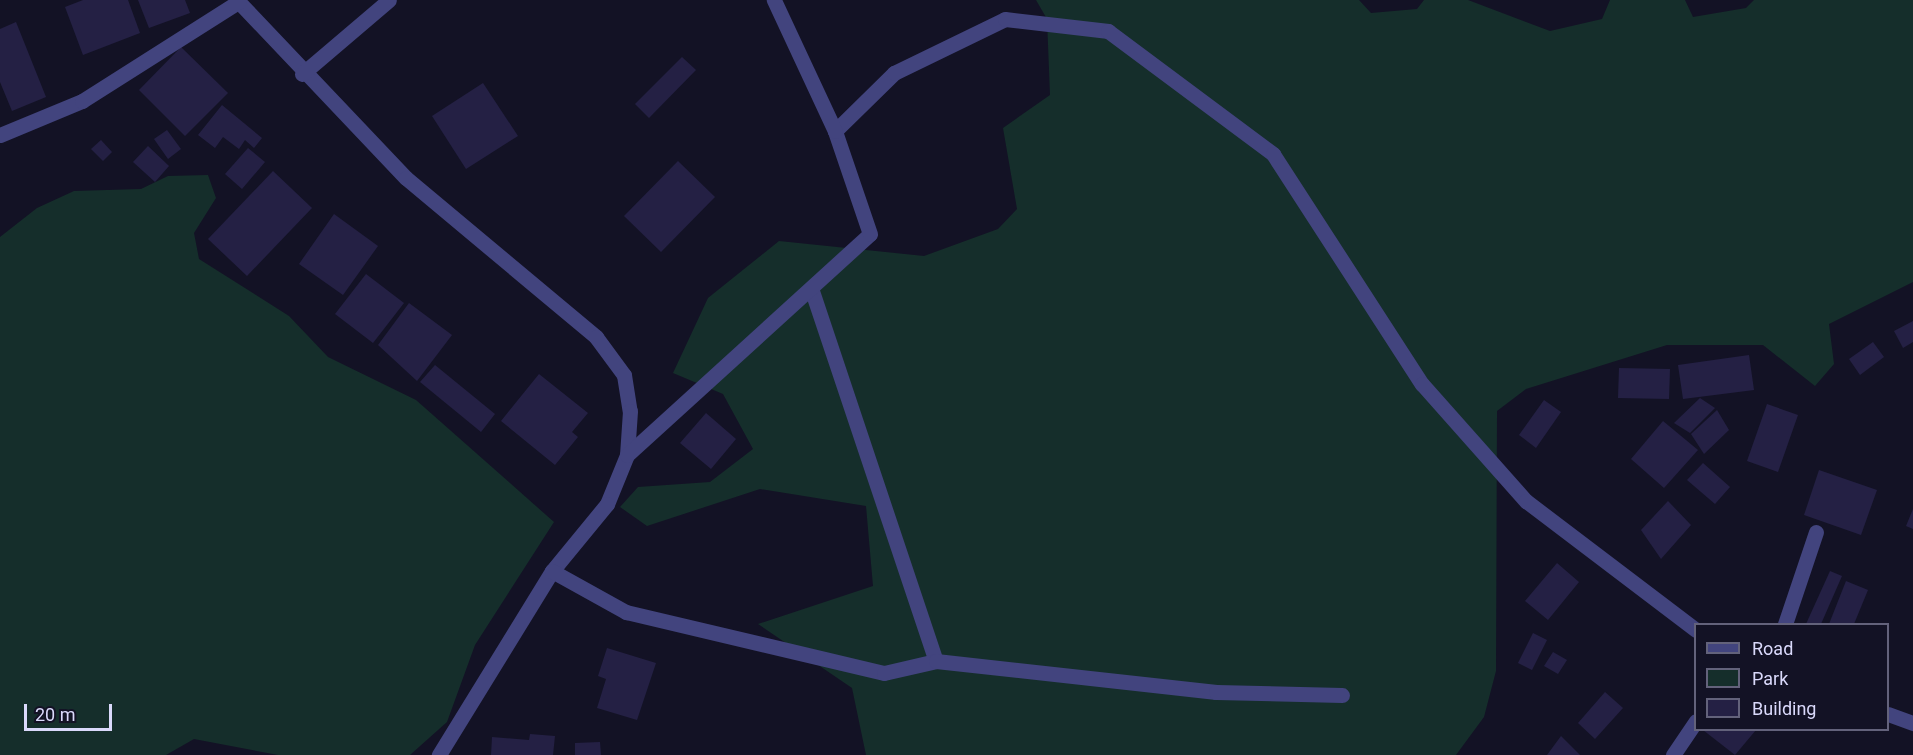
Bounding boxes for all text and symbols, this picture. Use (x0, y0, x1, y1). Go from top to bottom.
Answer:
legend (1694, 623, 1889, 731)
text: Road (1752, 638, 1793, 659)
text: Park (1752, 668, 1788, 689)
scale bar (27, 692, 116, 730)
text: Building (1752, 698, 1816, 719)
text: 20 m (35, 704, 75, 725)

